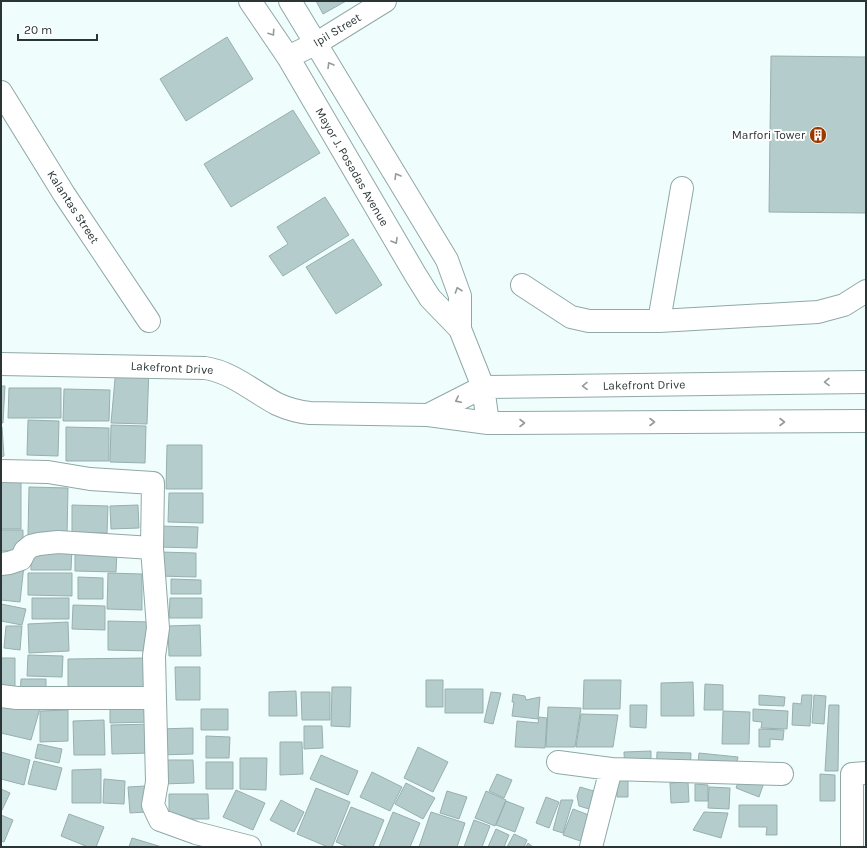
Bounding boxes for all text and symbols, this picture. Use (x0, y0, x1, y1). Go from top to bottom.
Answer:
street label: Ipil Street (311, 10, 364, 50)
scale bar (18, 16, 97, 42)
text: 20 m (24, 23, 52, 37)
one-way arrow (267, 29, 275, 36)
one-way arrow (327, 62, 334, 69)
street label: Mayor J. Posadas Avenue (312, 105, 392, 229)
building icon: Marfori Tower (808, 125, 828, 145)
place label: Marfori Tower (732, 128, 806, 142)
street label: Kalantas Street (44, 168, 102, 247)
one-way arrow (394, 173, 401, 180)
one-way arrow (391, 237, 398, 244)
one-way arrow (454, 287, 462, 294)
street label: Lakefront Drive (130, 359, 214, 377)
street label: Lakefront Drive (602, 377, 686, 393)
one-way arrow (824, 378, 830, 386)
one-way arrow (582, 382, 588, 390)
one-way arrow (455, 395, 462, 403)
one-way arrow (649, 418, 655, 426)
one-way arrow (779, 418, 785, 426)
one-way arrow (519, 419, 525, 427)

